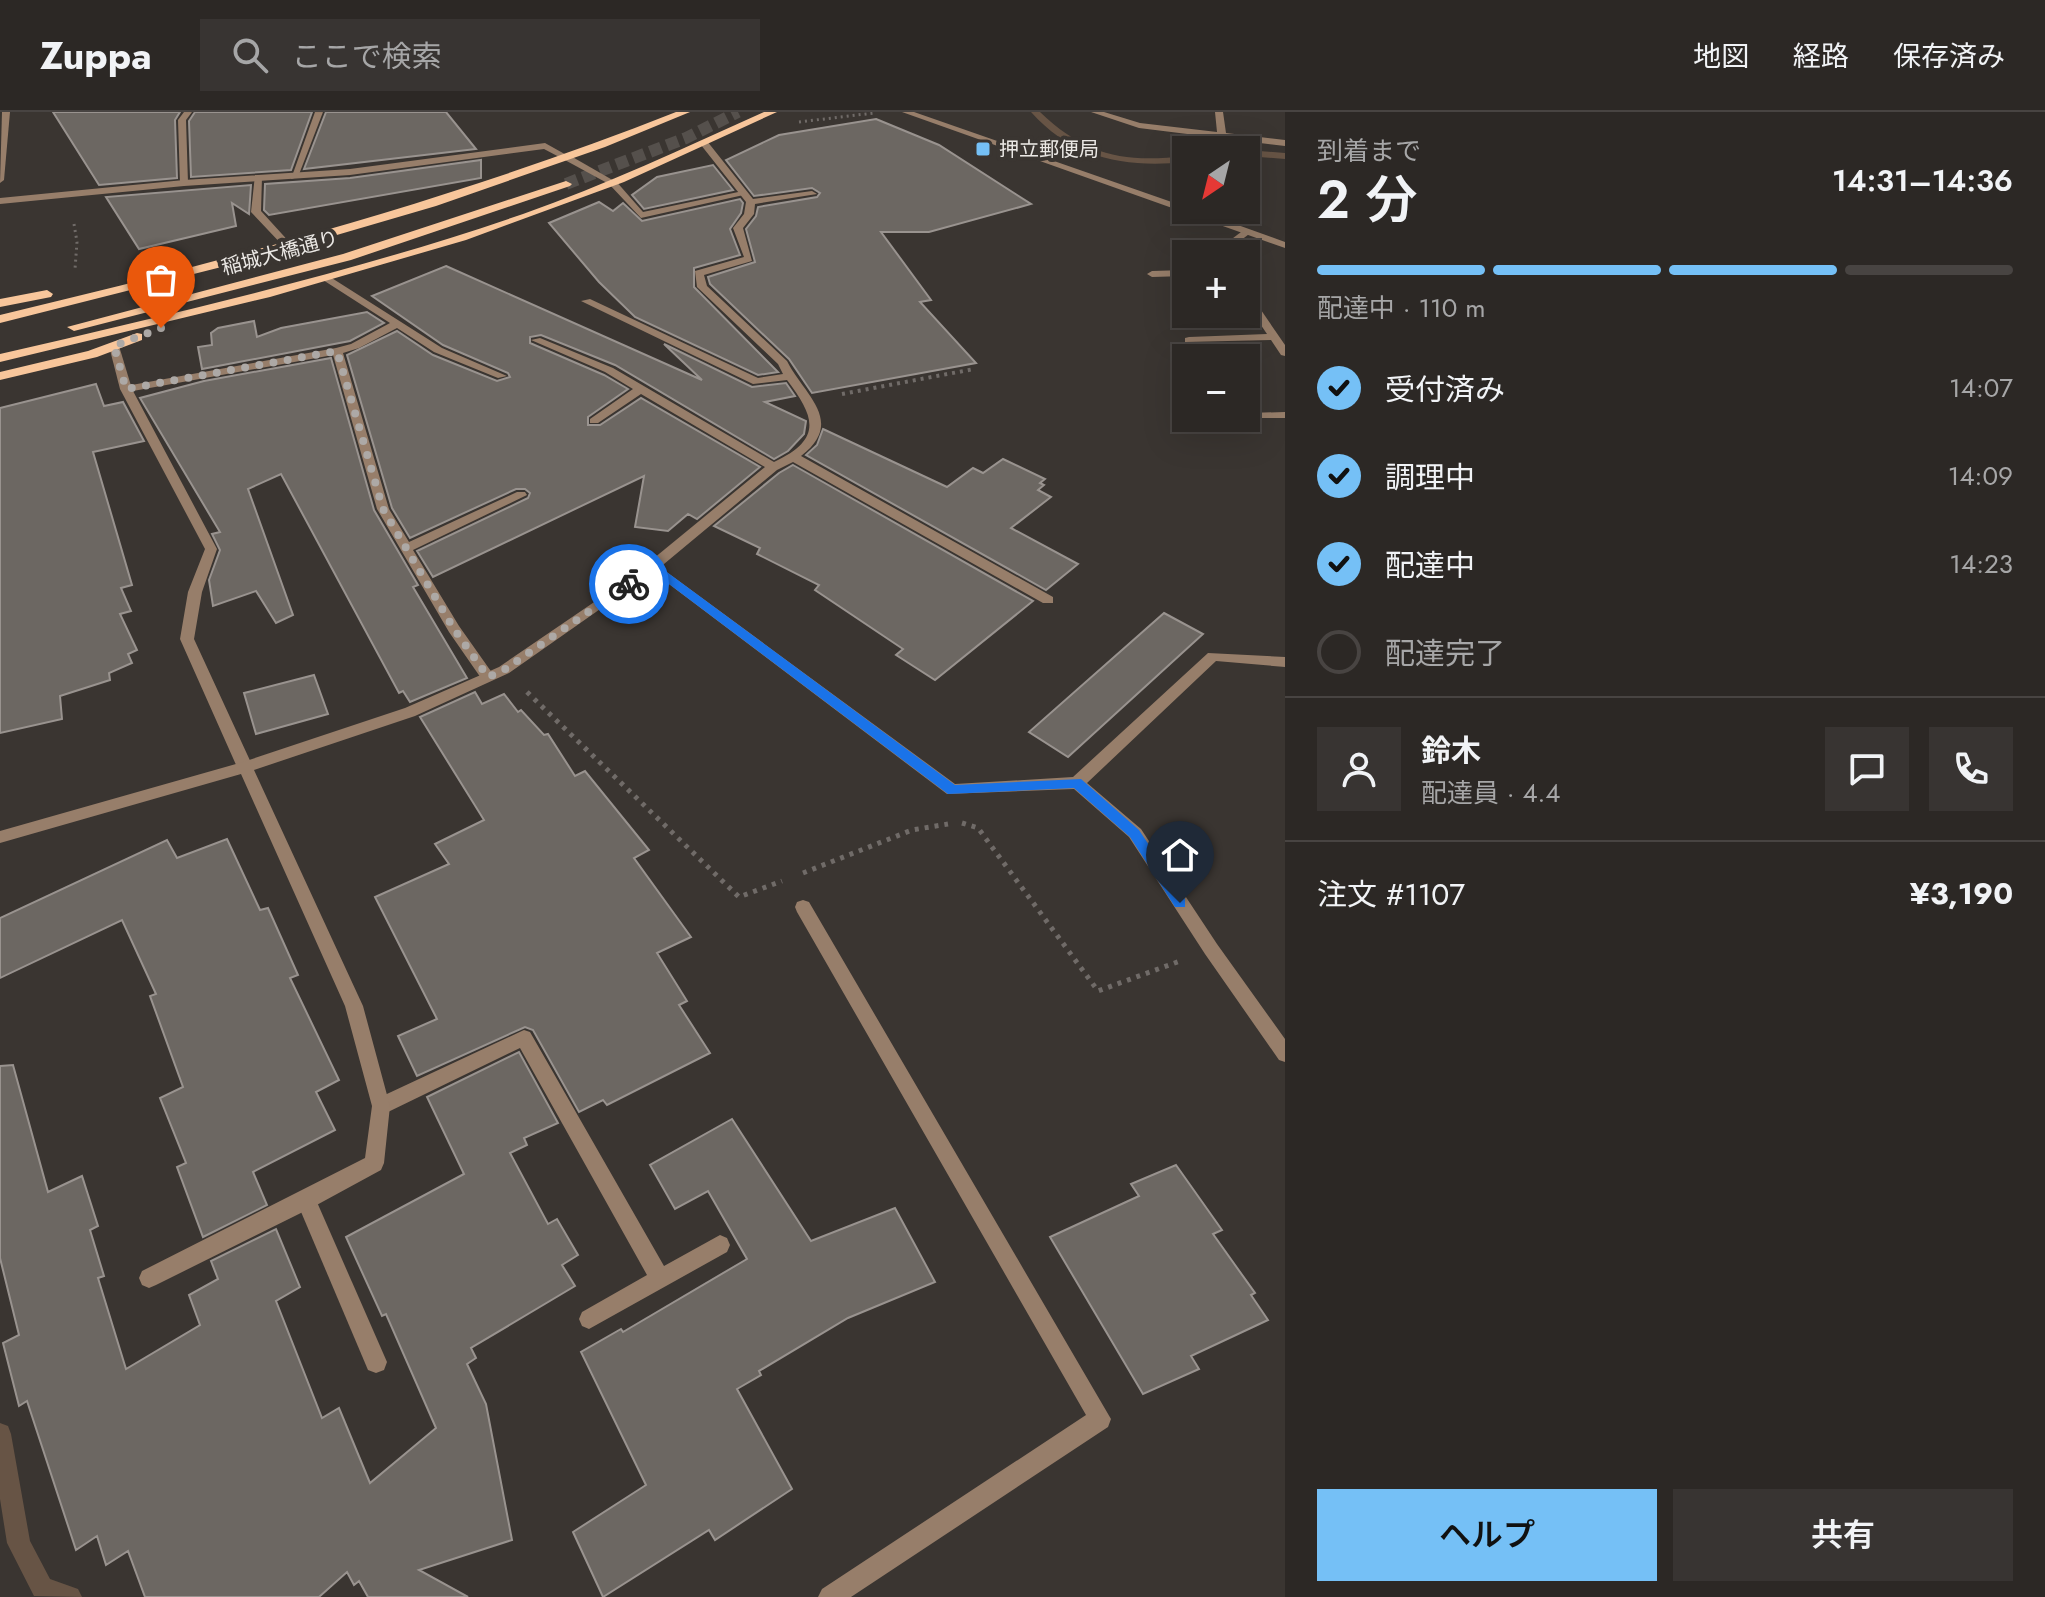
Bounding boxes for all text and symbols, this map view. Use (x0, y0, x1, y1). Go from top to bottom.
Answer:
search box (200, 19, 760, 91)
text: Zuppa (40, 28, 152, 83)
icon: search (228, 33, 272, 77)
text: ここで検索 (292, 35, 442, 78)
text: 地図 (1693, 36, 1749, 77)
text: 経路 (1793, 36, 1849, 77)
text: 保存済み (1893, 36, 2005, 77)
text: 到着まで (1317, 132, 1421, 170)
place label: 押立郵便局 (999, 135, 1099, 164)
north arrow (1172, 136, 1260, 224)
map controls (1172, 136, 1260, 432)
marker: 押立郵便局 (974, 140, 992, 158)
text: 14:31–14:36 (1832, 159, 2013, 202)
text: 2 分 (1317, 162, 1417, 238)
street label: 稲城大橋通り (218, 223, 342, 283)
button: + (1172, 240, 1260, 328)
pin (127, 246, 195, 328)
icon: bag (139, 258, 183, 302)
text: 配達中 · 110 m (1317, 289, 1485, 327)
button: − (1172, 344, 1260, 432)
icon: check (1317, 366, 1361, 410)
text: 受付済み (1385, 368, 1505, 411)
text: 14:07 (1949, 369, 2013, 407)
icon: check (1317, 454, 1361, 498)
text: 調理中 (1385, 456, 1475, 499)
text: 14:09 (1948, 457, 2013, 495)
icon: check (1317, 542, 1361, 586)
courier (589, 544, 669, 624)
text: 配達中 (1385, 544, 1475, 587)
text: 14:23 (1949, 545, 2013, 583)
icon: bike (607, 562, 651, 606)
text: 配達完了 (1385, 632, 1505, 675)
button: person (1317, 727, 1401, 811)
button: chat (1825, 727, 1909, 811)
button: phone (1929, 727, 2013, 811)
text: 鈴木 (1421, 729, 1481, 772)
text: 配達員 · 4.4 (1421, 774, 1561, 812)
pin (1146, 821, 1214, 903)
icon: home (1158, 833, 1202, 877)
text: ¥3,190 (1910, 872, 2013, 915)
text: 注文 #1107 (1317, 873, 1465, 916)
button: ヘルプ (1317, 1489, 1657, 1581)
button: 共有 (1673, 1489, 2013, 1581)

